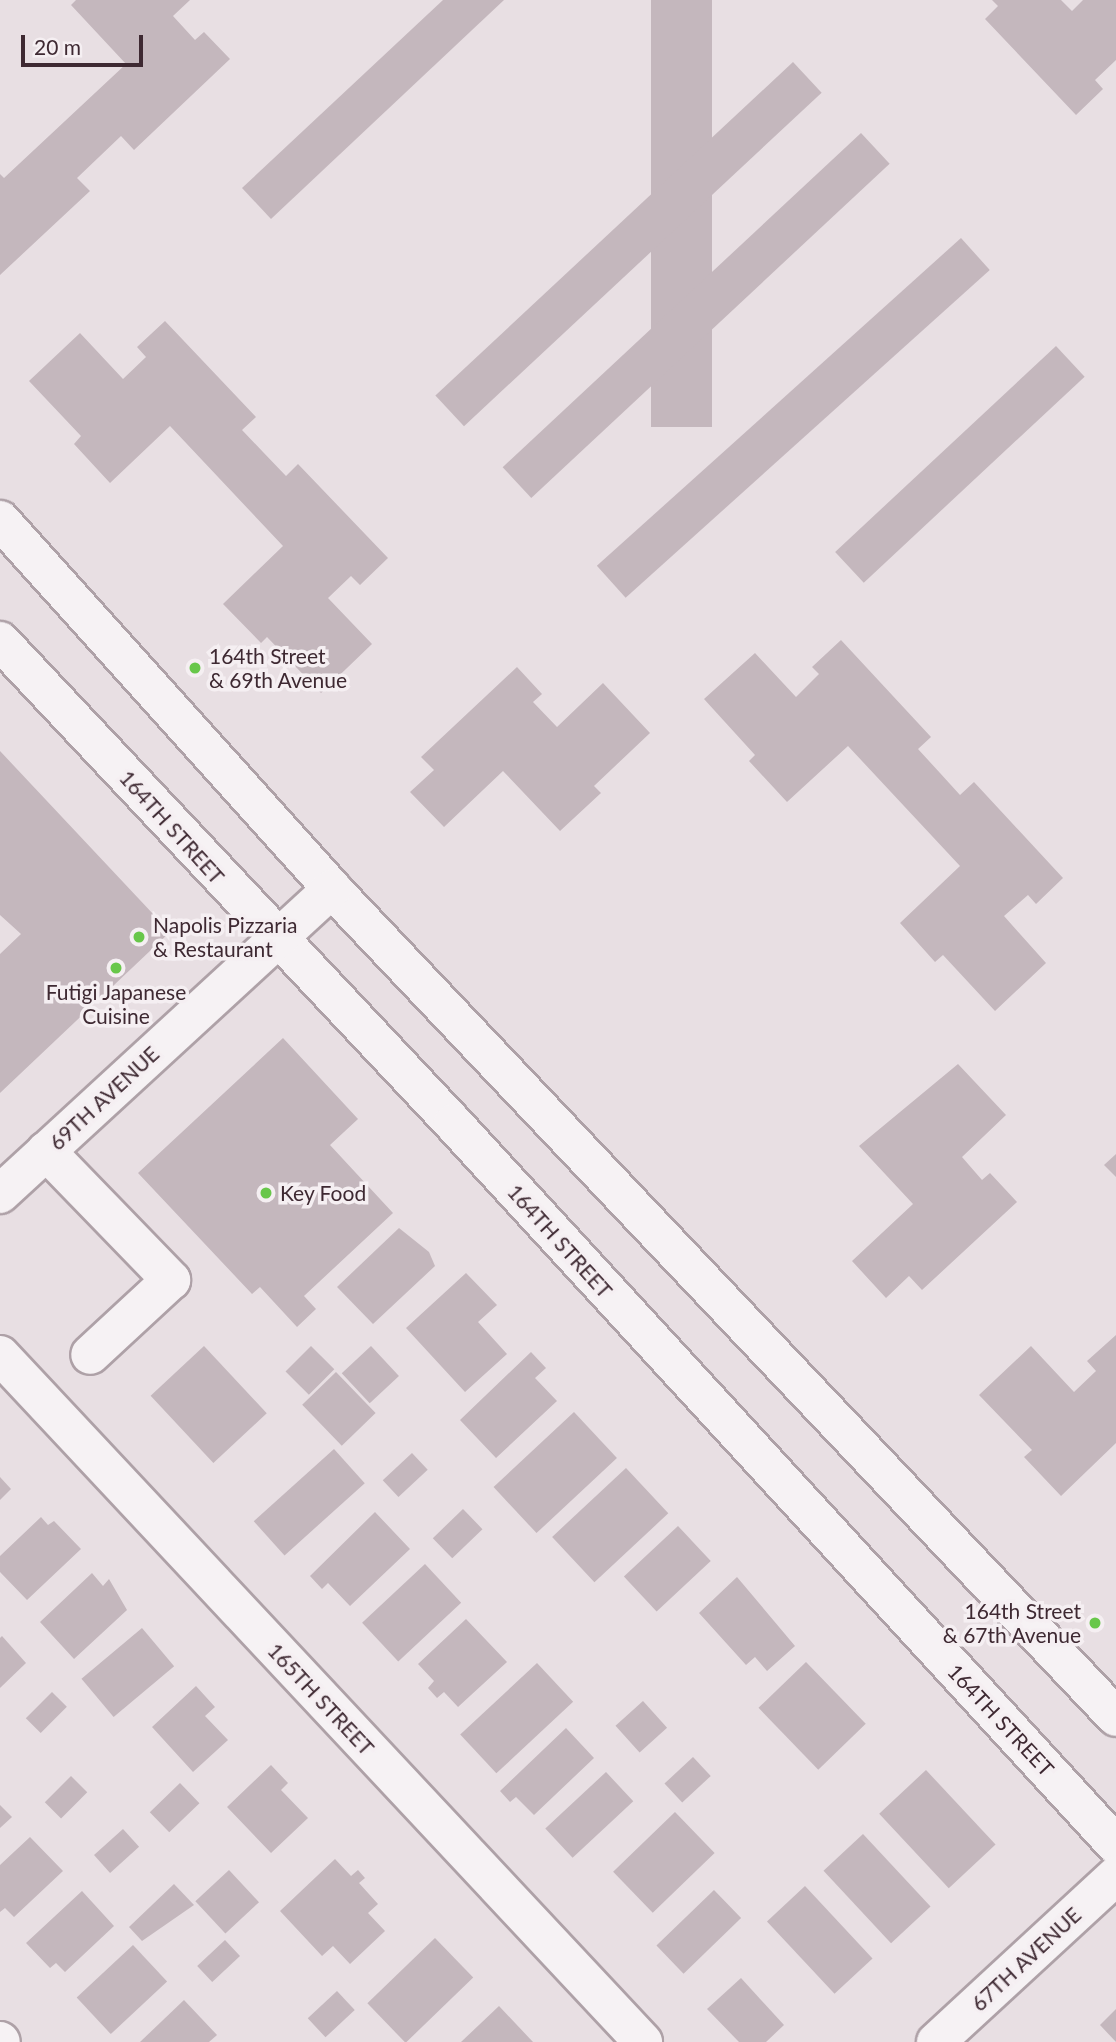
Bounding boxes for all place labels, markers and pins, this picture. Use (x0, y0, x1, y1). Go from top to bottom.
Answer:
place label: 164th Street & 69th Avenue (209, 643, 348, 693)
marker: 164th Street & 69th Avenue (187, 660, 203, 676)
place label: Napolis Pizzaria & Restaurant (153, 912, 297, 962)
marker: Napolis Pizzaria & Restaurant (131, 929, 147, 945)
marker: Futigi Japanese Cuisine (108, 960, 124, 976)
place label: Futigi Japanese Cuisine (45, 979, 187, 1029)
place label: Key Food (280, 1180, 367, 1206)
marker: Key Food (258, 1185, 274, 1201)
place label: 164th Street & 67th Avenue (942, 1598, 1081, 1648)
marker: 164th Street & 67th Avenue (1087, 1615, 1103, 1631)

